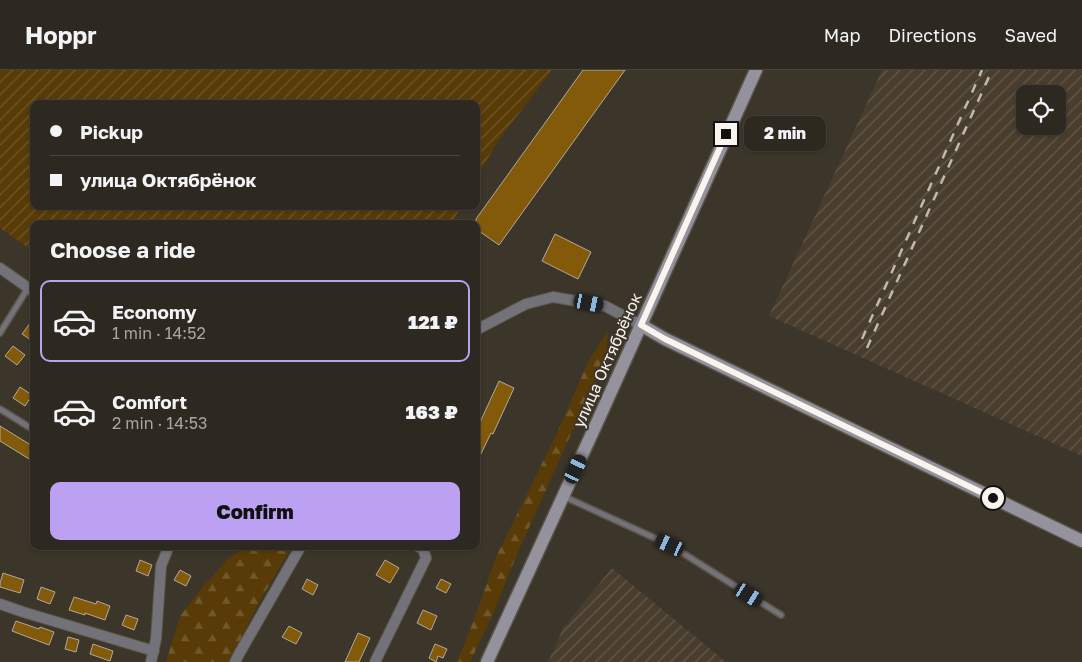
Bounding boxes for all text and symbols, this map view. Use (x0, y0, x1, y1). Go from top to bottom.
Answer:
text: Hoppr (25, 20, 97, 49)
text: Map (824, 24, 860, 46)
text: Directions (888, 24, 976, 46)
text: Saved (1004, 24, 1057, 46)
map controls (1016, 85, 1066, 135)
button: locate (1016, 85, 1066, 135)
callout: 2 min (744, 116, 826, 152)
text: Pickup (80, 120, 143, 143)
route end (715, 123, 737, 145)
text: 2 min (764, 123, 806, 143)
text: улица Октябрёнок (80, 168, 257, 191)
text: Choose a ride (50, 236, 196, 263)
street label: улица Октябрёнок (568, 289, 646, 431)
car (572, 293, 605, 313)
icon: car (52, 299, 97, 344)
text: Economy (112, 300, 197, 323)
text: 121 ₽ (408, 310, 458, 333)
text: 1 min · 14:52 (112, 323, 206, 343)
icon: car (52, 389, 97, 434)
text: Comfort (112, 390, 187, 413)
text: 163 ₽ (406, 400, 458, 423)
text: 2 min · 14:53 (112, 413, 207, 433)
car (562, 452, 589, 486)
button: Confirm (50, 482, 460, 540)
route start (982, 487, 1004, 509)
car (653, 532, 686, 558)
car (732, 581, 765, 609)

